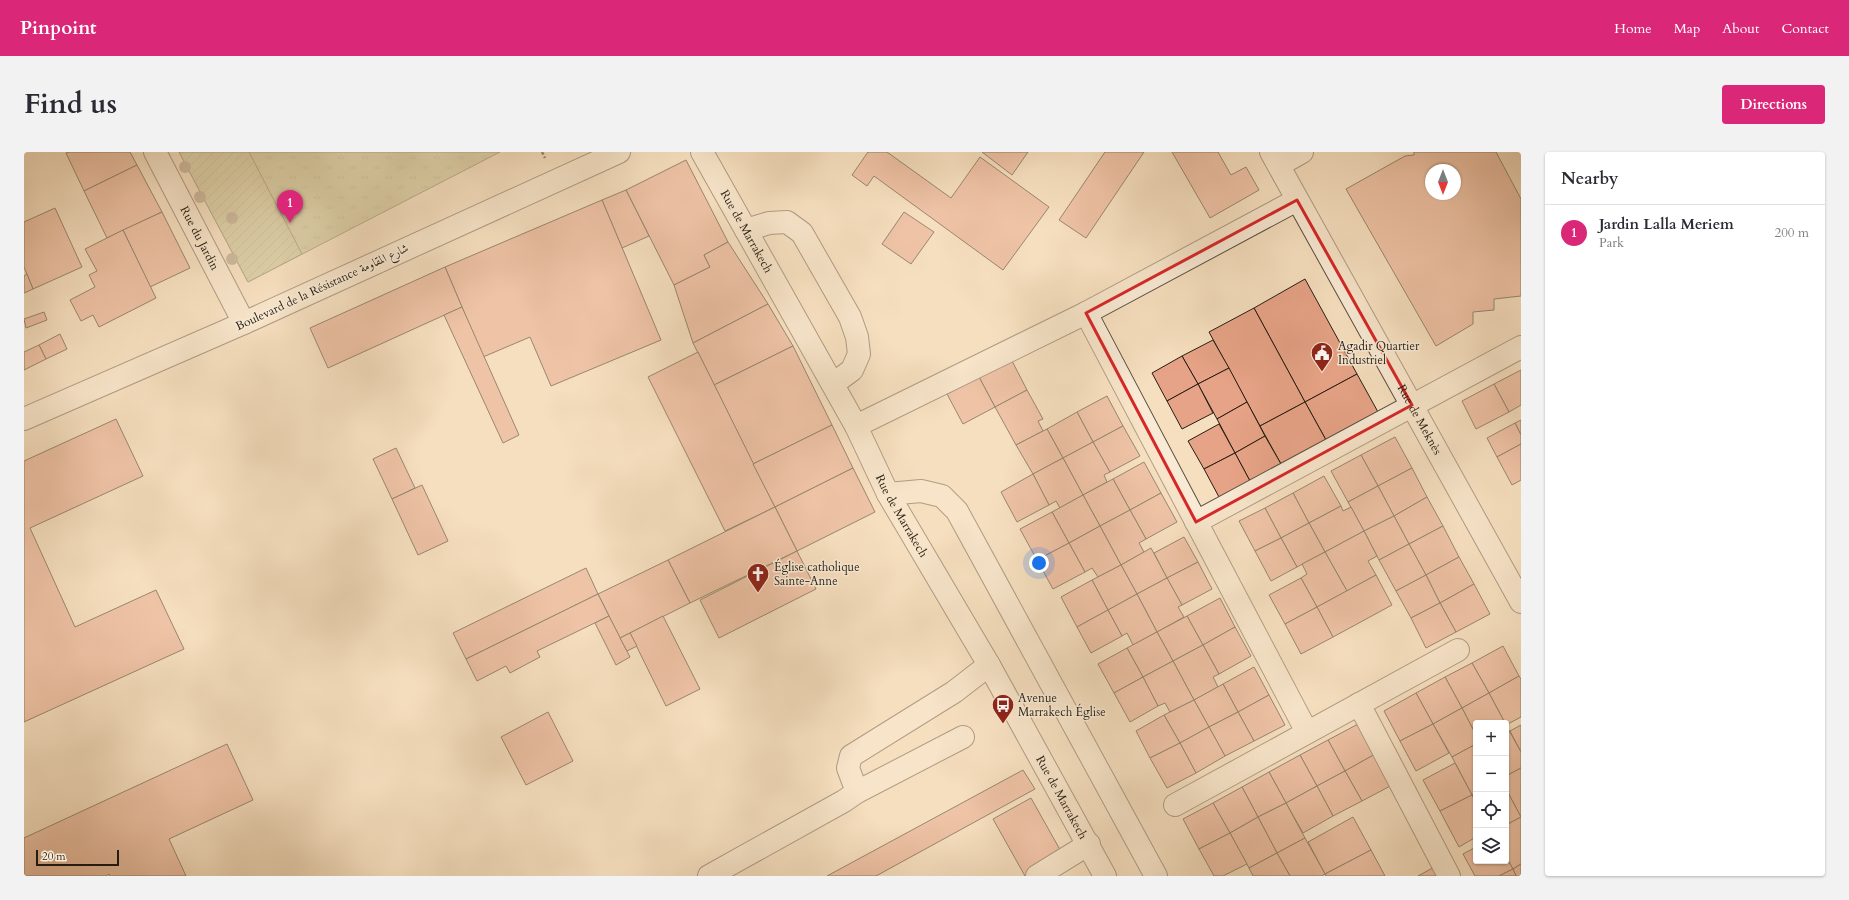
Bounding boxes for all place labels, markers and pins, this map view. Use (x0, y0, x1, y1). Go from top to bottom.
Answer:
pin: 1 (277, 190, 303, 223)
place label: Agadir Quartier Industriel (1338, 338, 1420, 368)
public building icon: Agadir Quartier Industriel (1309, 340, 1335, 373)
place label: Église catholique Sainte-Anne (774, 558, 860, 589)
church icon: Église catholique Sainte-Anne (745, 561, 771, 594)
place label: Avenue Marrakech Église (1018, 690, 1106, 720)
bus stop icon: Avenue Marrakech Église (990, 692, 1016, 725)

